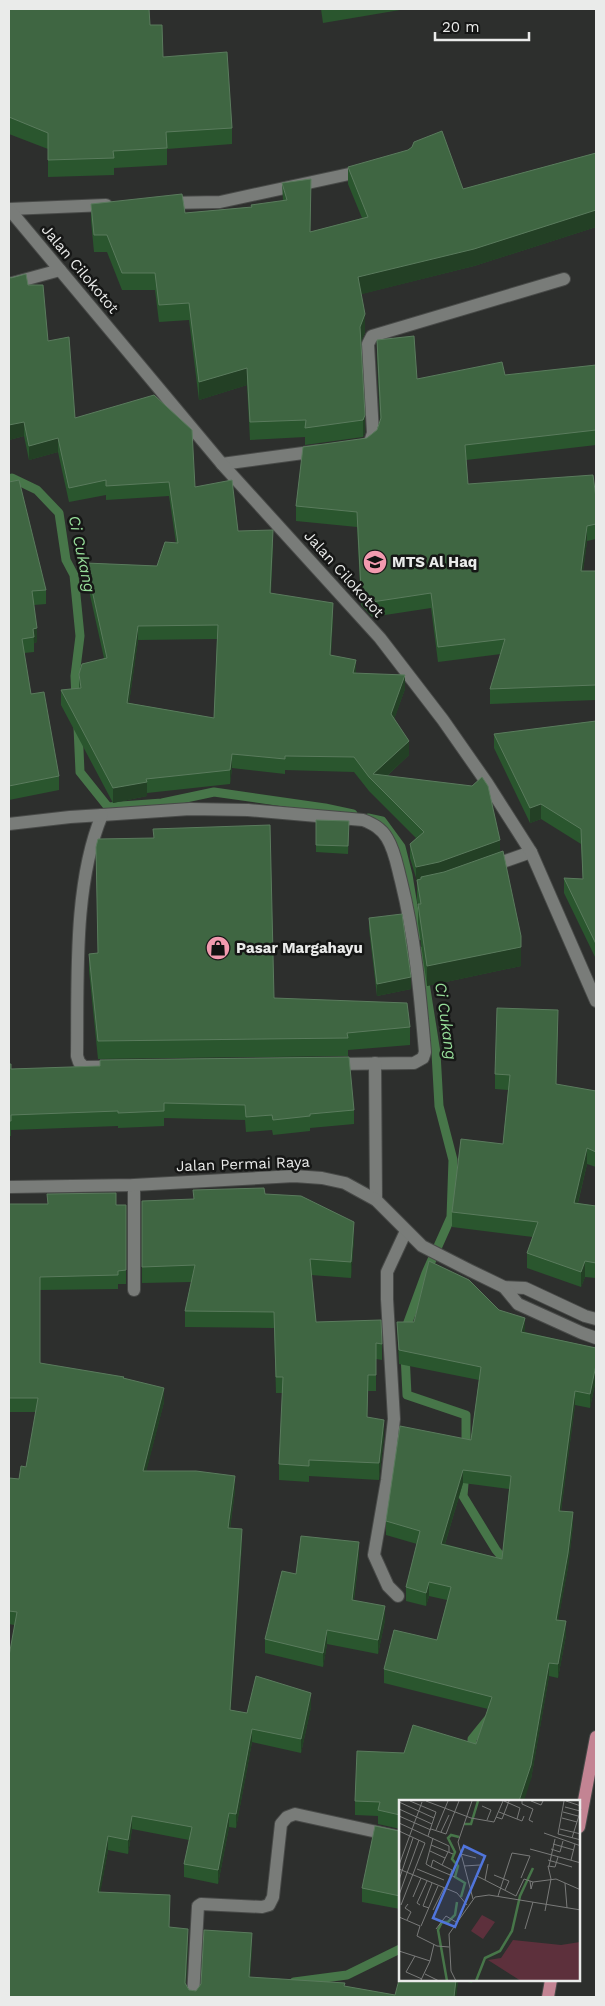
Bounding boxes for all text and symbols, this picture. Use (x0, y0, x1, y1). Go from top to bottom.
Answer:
scale bar (435, 10, 529, 42)
text: 20 m (442, 18, 480, 36)
street label: Jalan Cilokotot (38, 221, 123, 318)
water label: Ci Cukang (65, 514, 99, 594)
street label: Jalan Cilokotot (300, 527, 388, 622)
school or university icon: MTS Al Haq (362, 549, 388, 575)
place label: MTS Al Haq (392, 553, 477, 571)
shop icon: Pasar Margahayu (205, 935, 231, 961)
place label: Pasar Margahayu (236, 939, 363, 957)
water label: Ci Cukang (431, 981, 461, 1061)
street label: Jalan Permai Raya (176, 1153, 311, 1175)
inset map (399, 1800, 580, 1981)

